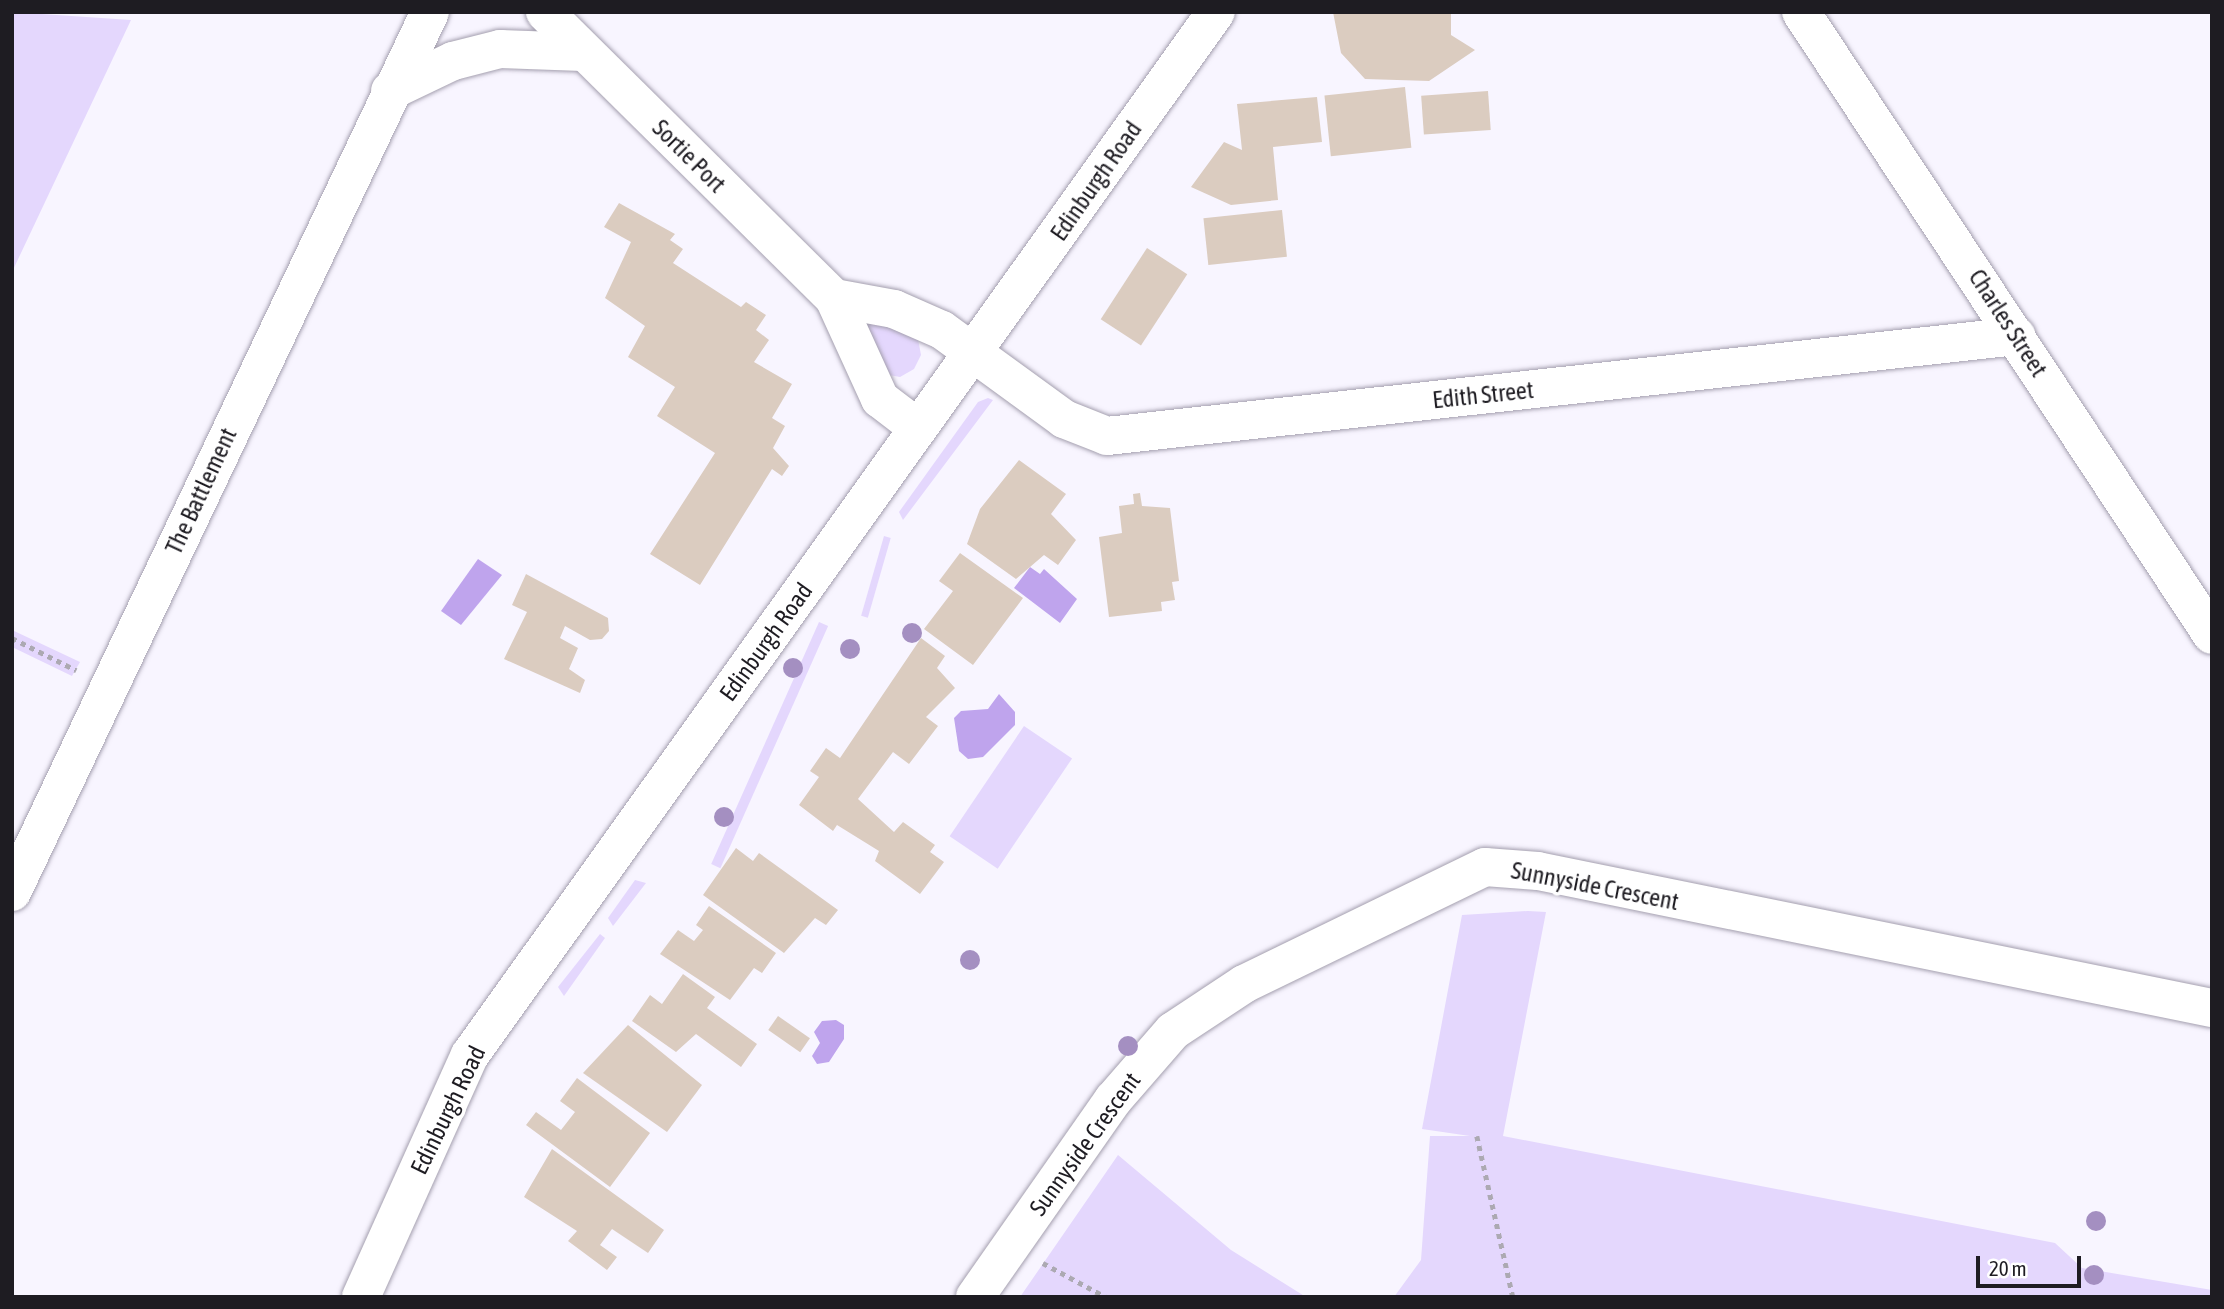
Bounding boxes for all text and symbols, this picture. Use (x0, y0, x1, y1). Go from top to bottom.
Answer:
street label: Sortie Port (647, 114, 731, 198)
street label: Edinburgh Road (1044, 116, 1148, 246)
street label: Charles Street (1963, 264, 2053, 382)
street label: Edith Street (1431, 375, 1535, 415)
street label: The Battlement (159, 423, 243, 559)
street label: Edinburgh Road (713, 577, 819, 707)
street label: Sunnyside Crescent (1509, 856, 1681, 916)
street label: Edinburgh Road (405, 1041, 491, 1179)
street label: Sunnyside Crescent (1023, 1067, 1147, 1221)
scale bar (1979, 1242, 2084, 1286)
text: 20 m (1989, 1256, 2027, 1280)

